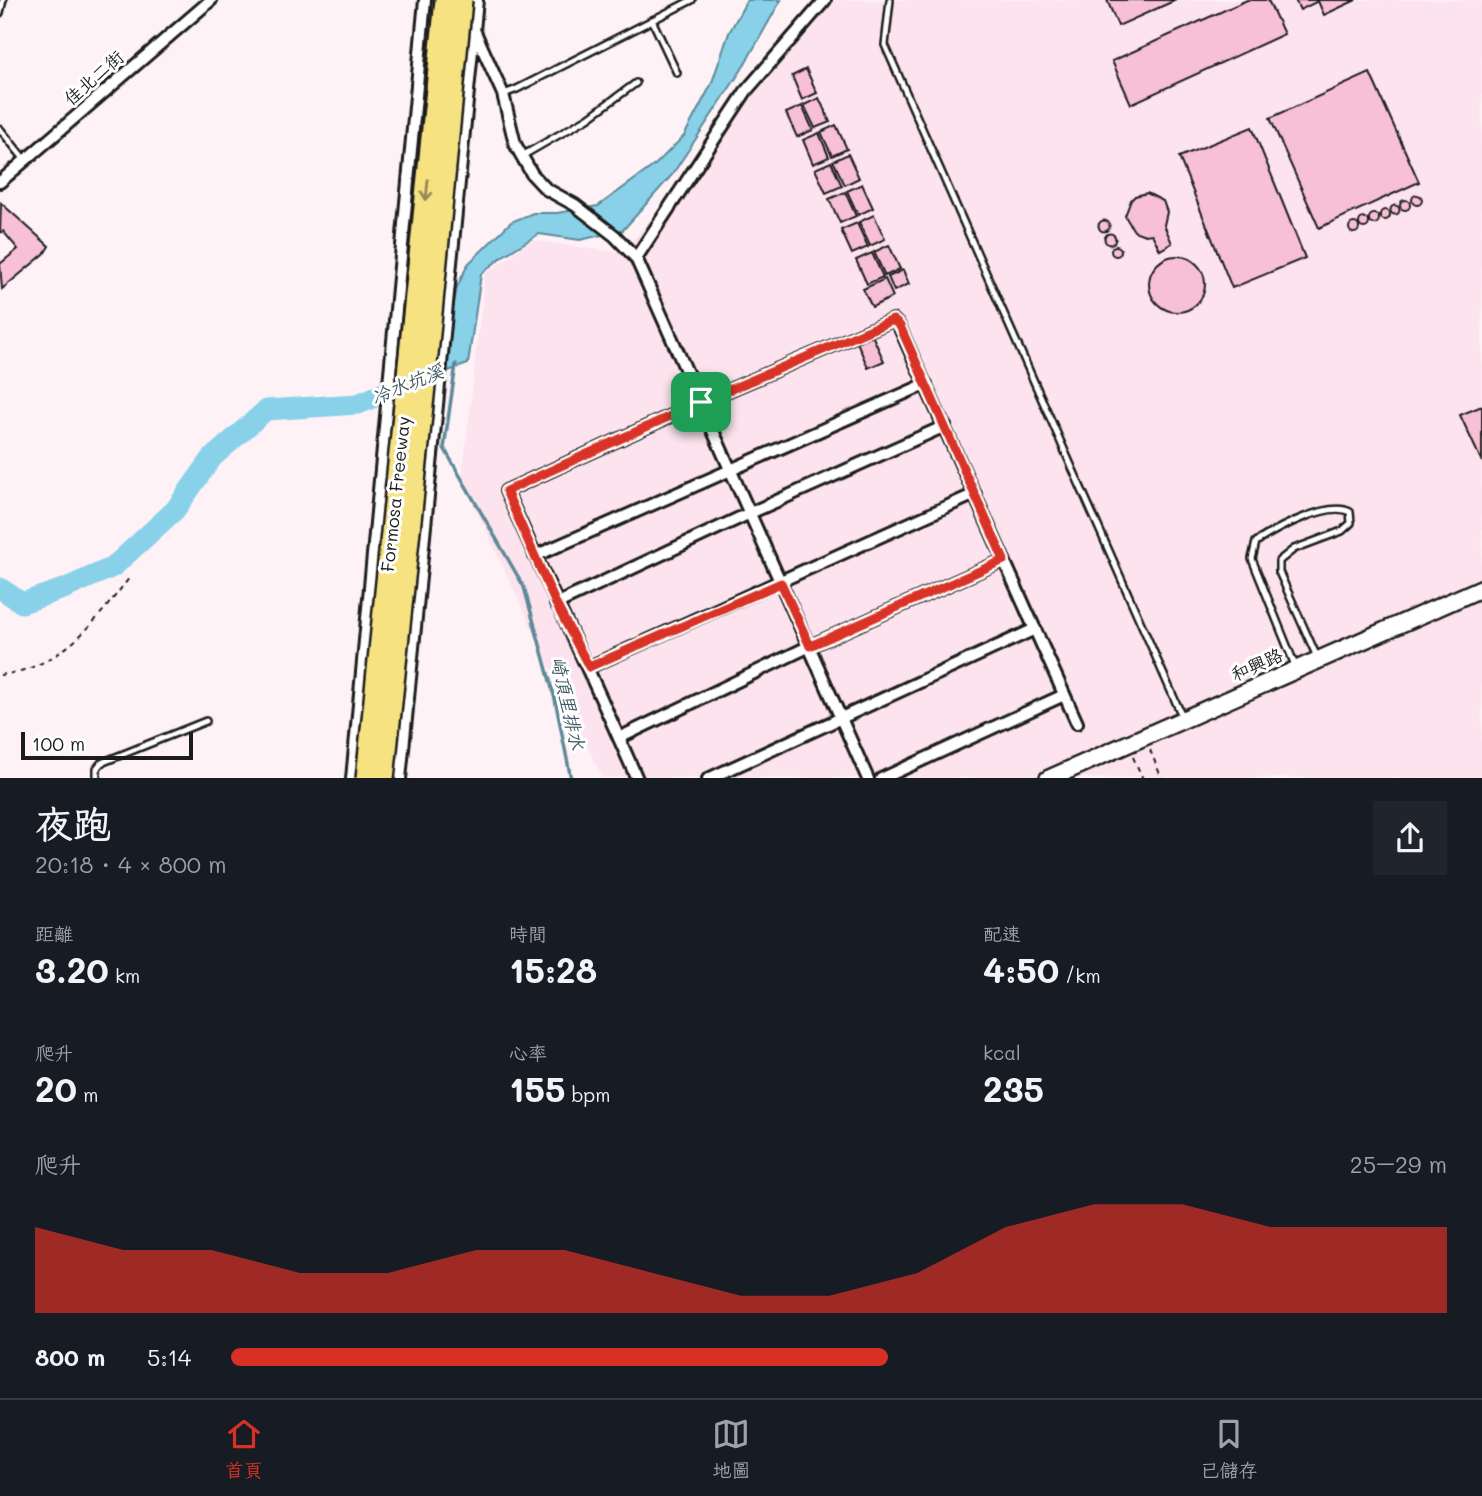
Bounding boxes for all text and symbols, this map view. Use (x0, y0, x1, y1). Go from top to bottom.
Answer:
street label: 佳北二街 (58, 45, 128, 110)
one-way arrow (420, 178, 433, 201)
water label: 冷水坑溪 (367, 357, 448, 409)
pin (671, 372, 731, 432)
icon: arrive (682, 383, 720, 421)
street label: Formosa Freeway (375, 415, 415, 573)
street label: 和興路 (1227, 642, 1286, 686)
water label: 崎頂里排水 (546, 654, 592, 753)
scale bar (21, 730, 192, 761)
text: 100 m (32, 731, 85, 756)
text: 夜跑 (35, 798, 111, 848)
button: share (1373, 801, 1447, 875)
text: 20:18 · 4 × 800 m (35, 849, 227, 879)
text: 距離 (35, 921, 73, 946)
text: 時間 (509, 921, 547, 946)
text: 配速 (983, 921, 1021, 946)
text: 3.20 (35, 946, 109, 992)
text: 15:28 (509, 946, 597, 992)
text: 4:50 (983, 946, 1059, 992)
text: km (109, 963, 140, 988)
text: /km (1059, 963, 1101, 988)
text: 爬升 (35, 1040, 73, 1065)
text: 心率 (509, 1040, 547, 1065)
text: kcal (983, 1040, 1021, 1065)
text: 20 (35, 1065, 77, 1111)
text: 155 (509, 1065, 565, 1111)
text: 235 (983, 1065, 1044, 1111)
text: m (77, 1082, 98, 1107)
text: bpm (565, 1082, 610, 1107)
text: 爬升 (35, 1149, 81, 1179)
text: 25–29 m (1350, 1149, 1447, 1179)
text: 800 m (35, 1342, 105, 1372)
text: 5:14 (147, 1342, 191, 1372)
tab: 首頁 (225, 1415, 263, 1482)
tab: 地圖 (712, 1415, 750, 1482)
tab: 已儲存 (1200, 1415, 1257, 1482)

